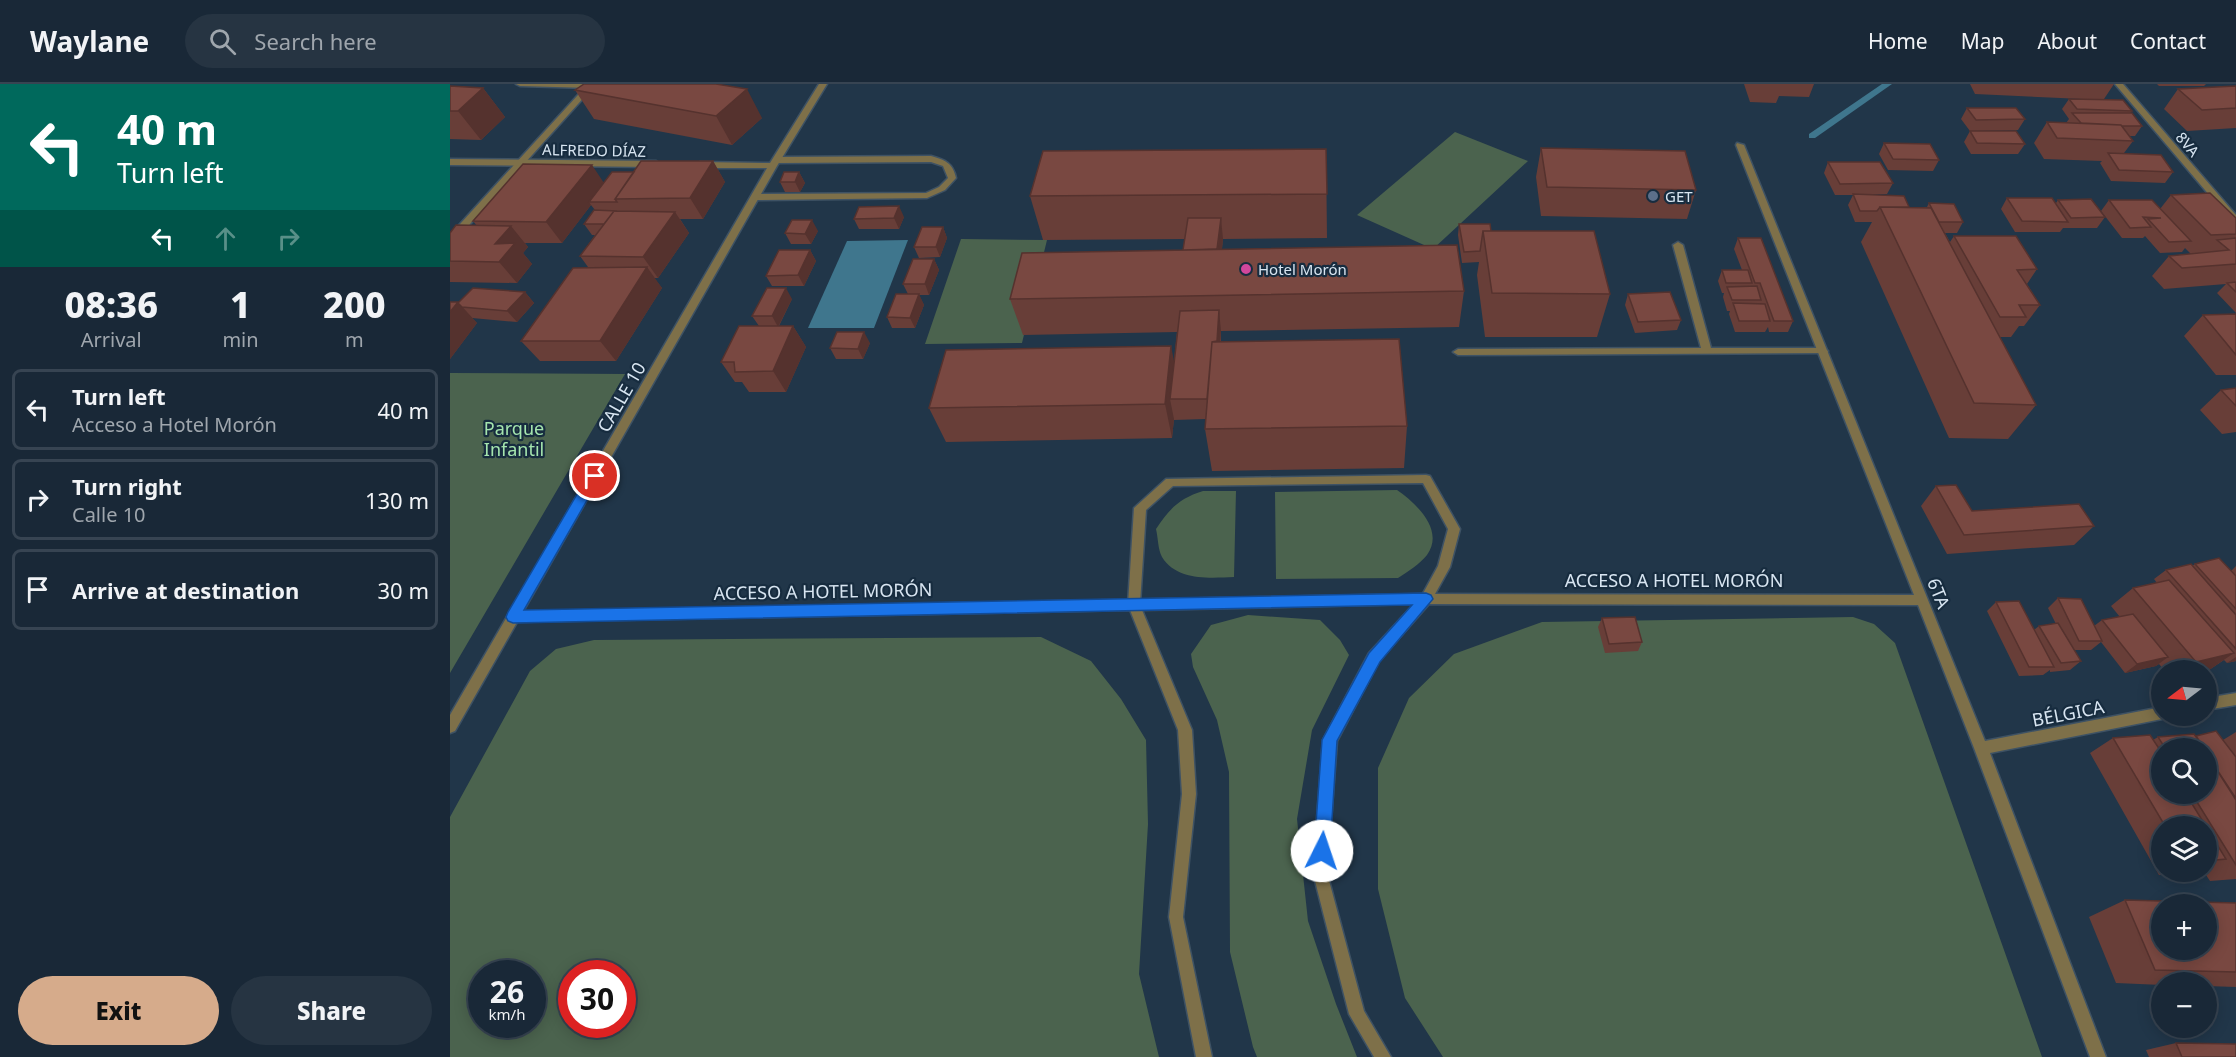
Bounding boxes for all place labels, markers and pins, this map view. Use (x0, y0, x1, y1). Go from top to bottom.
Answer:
place label: GET (1665, 186, 1693, 206)
marker: GET (1646, 189, 1660, 203)
place label: Hotel Morón (1258, 259, 1347, 279)
marker: Hotel Morón (1239, 262, 1253, 276)
pin (569, 450, 620, 501)

